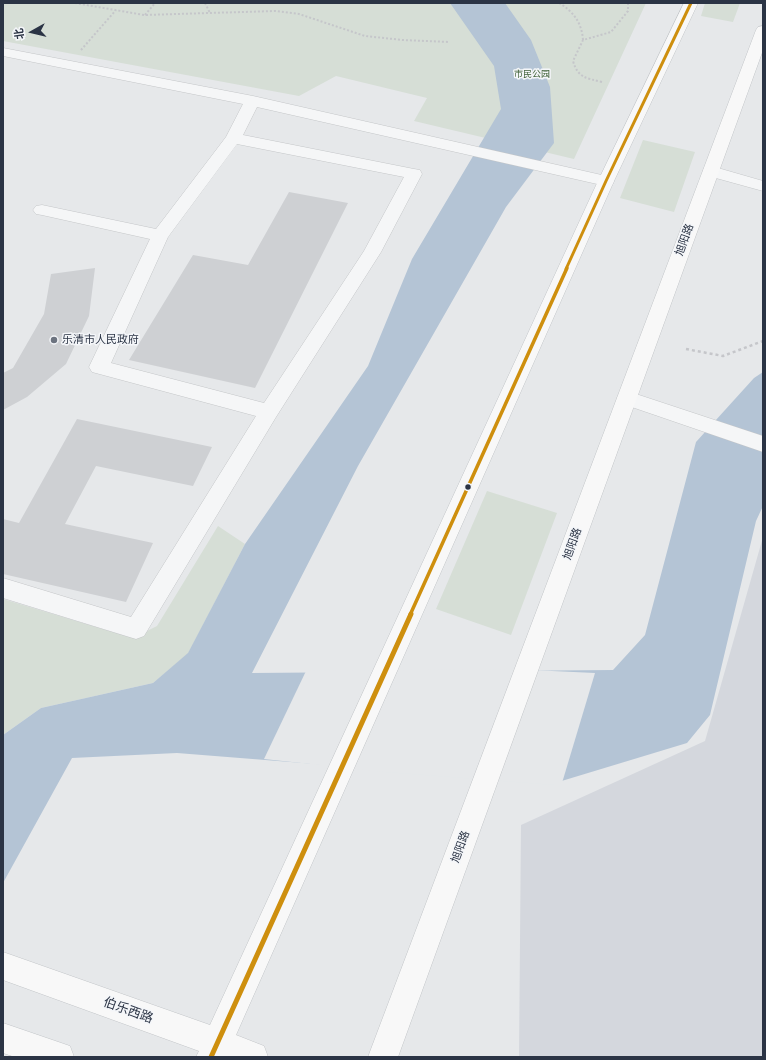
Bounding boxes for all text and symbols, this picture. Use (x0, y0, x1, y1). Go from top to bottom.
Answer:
north arrow (12, 12, 52, 52)
text: 北 (12, 27, 27, 40)
park label: 市民公园 (514, 70, 550, 80)
street label: 旭阳路 (673, 222, 697, 258)
place label: 乐清市人民政府 (62, 333, 139, 347)
marker: 乐清市人民政府 (49, 335, 59, 345)
unlabelled marker (463, 482, 473, 492)
street label: 旭阳路 (561, 526, 585, 562)
street label: 旭阳路 (449, 829, 473, 865)
street label: 伯乐西路 (101, 995, 155, 1027)

